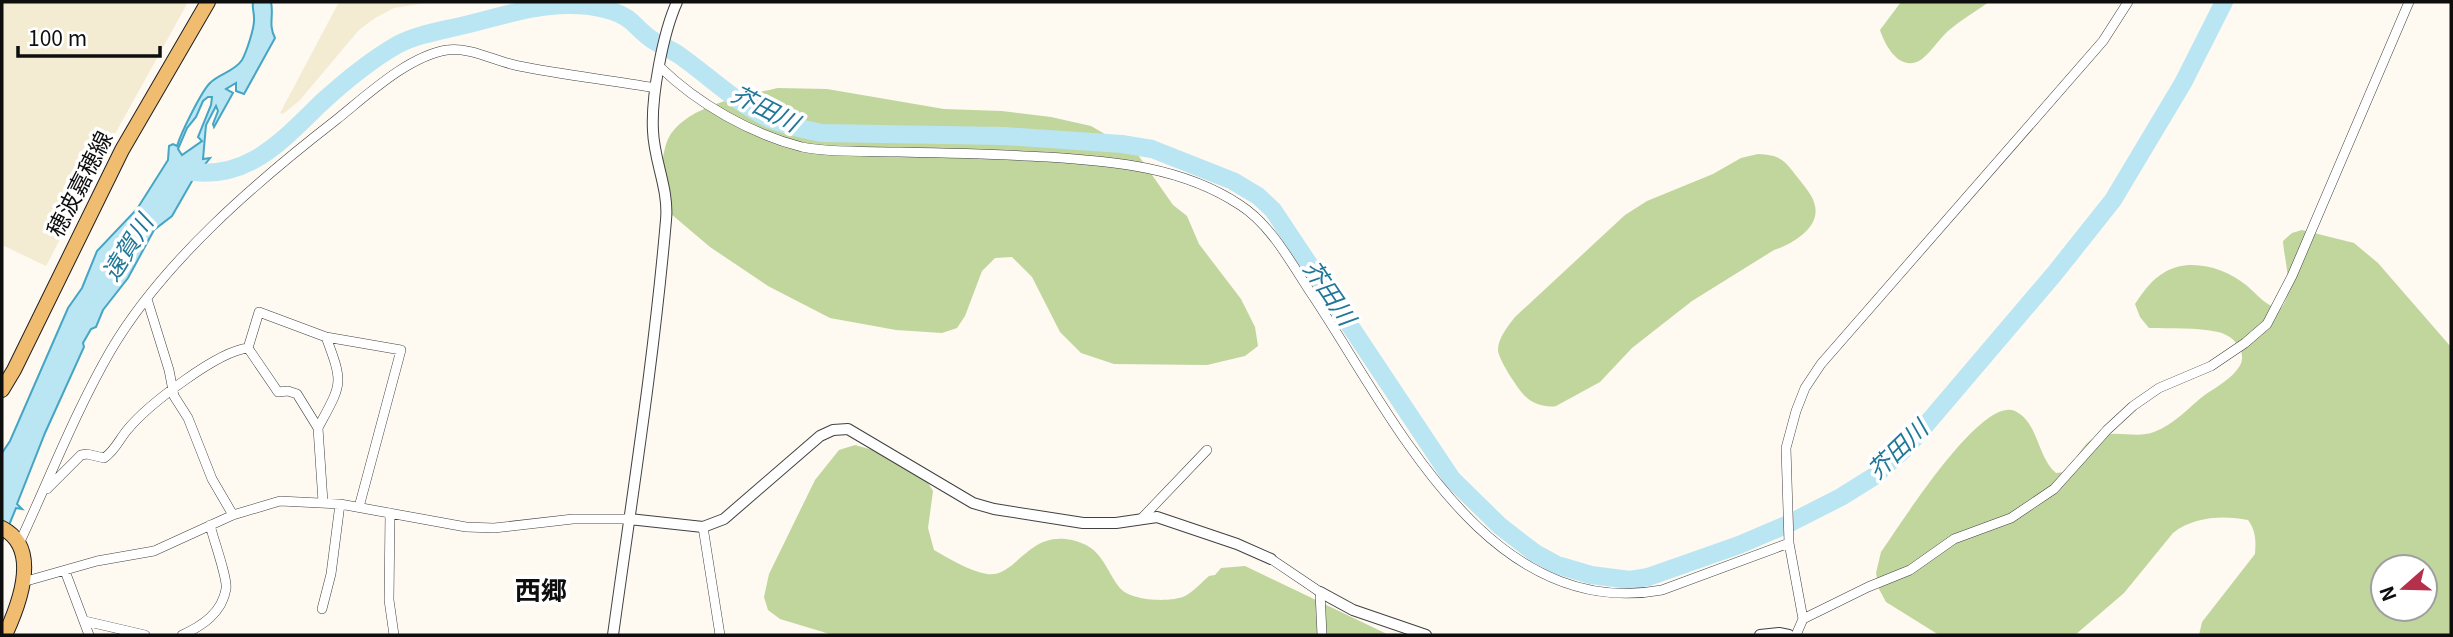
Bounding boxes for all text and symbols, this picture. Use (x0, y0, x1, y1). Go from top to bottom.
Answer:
scale bar (18, 14, 159, 58)
text: 100 m (28, 22, 87, 52)
water label: 芥田川 (726, 75, 809, 140)
street label: 穂波嘉穂線 (37, 124, 119, 242)
water label: 遠賀川 (92, 204, 161, 286)
water label: 芥田川 (1296, 252, 1367, 334)
water label: 芥田川 (1858, 409, 1936, 486)
north arrow (2369, 553, 2439, 623)
district label: 西郷 (515, 570, 567, 607)
text: N (2371, 583, 2402, 606)

